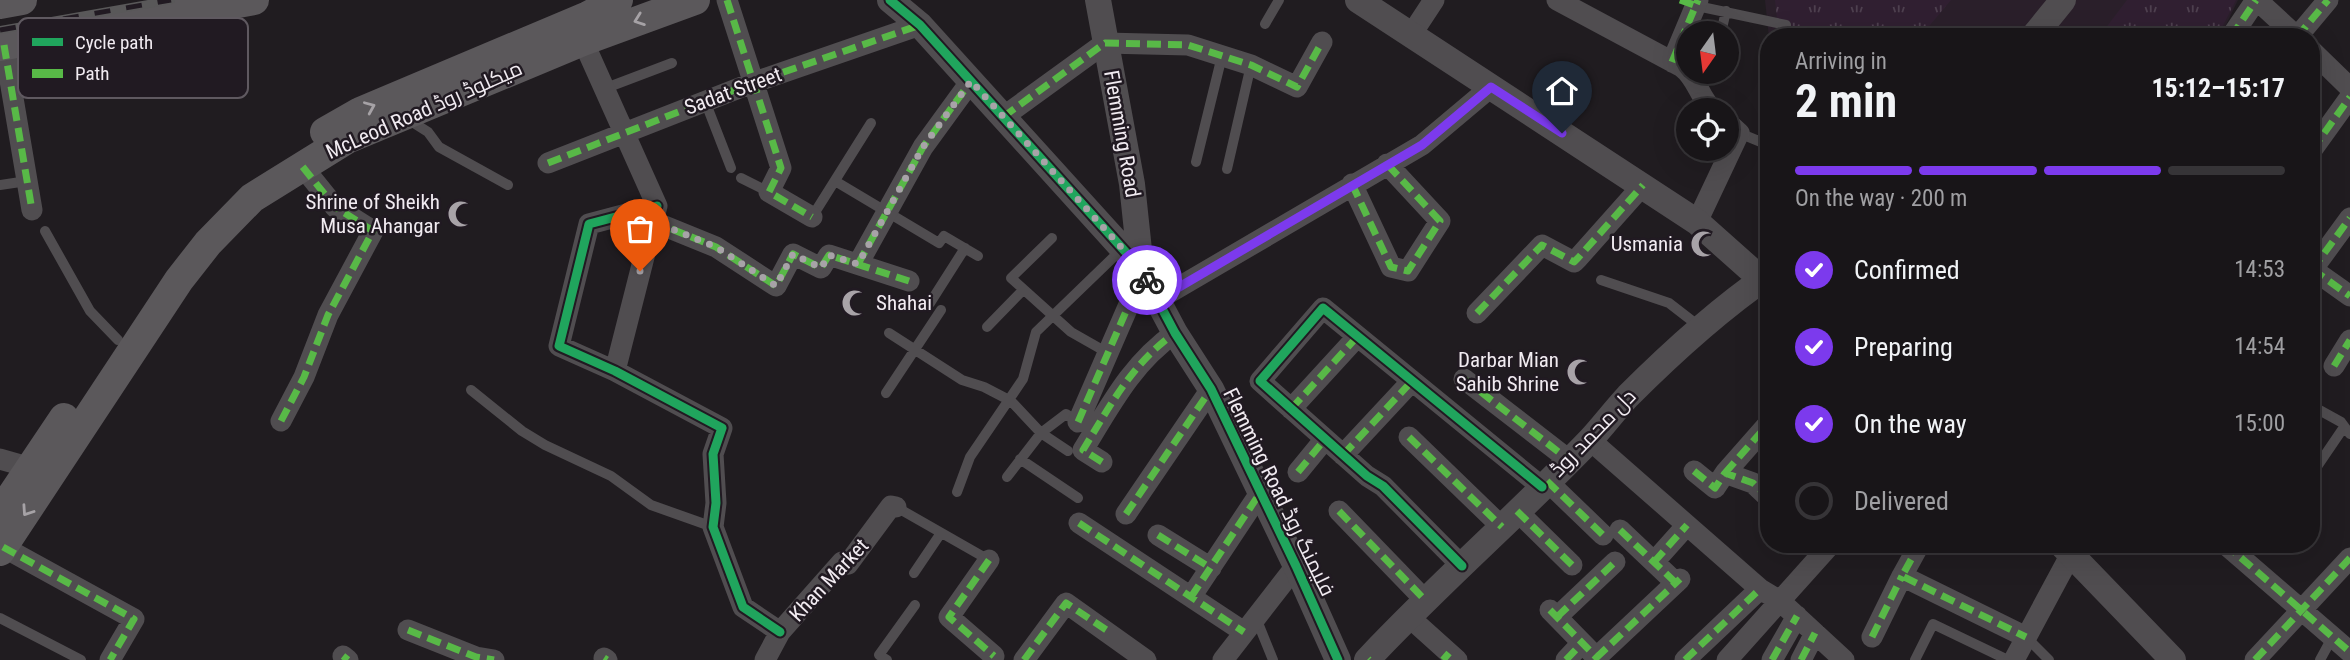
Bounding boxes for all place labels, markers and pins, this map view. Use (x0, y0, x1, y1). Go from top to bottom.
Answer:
pin (1532, 61, 1592, 133)
place label: Shrine of Sheikh Musa Ahangar (306, 190, 440, 238)
mosque icon: Shrine of Sheikh Musa Ahangar (446, 199, 476, 229)
pin (610, 199, 670, 271)
mosque icon: Usmania (1689, 229, 1719, 259)
place label: Usmania (1611, 232, 1683, 256)
mosque icon: Shahai (840, 288, 870, 318)
place label: Shahai (876, 291, 932, 315)
place label: Darbar Mian Sahib Shrine (1456, 348, 1559, 396)
mosque icon: Darbar Mian Sahib Shrine (1565, 357, 1595, 387)

